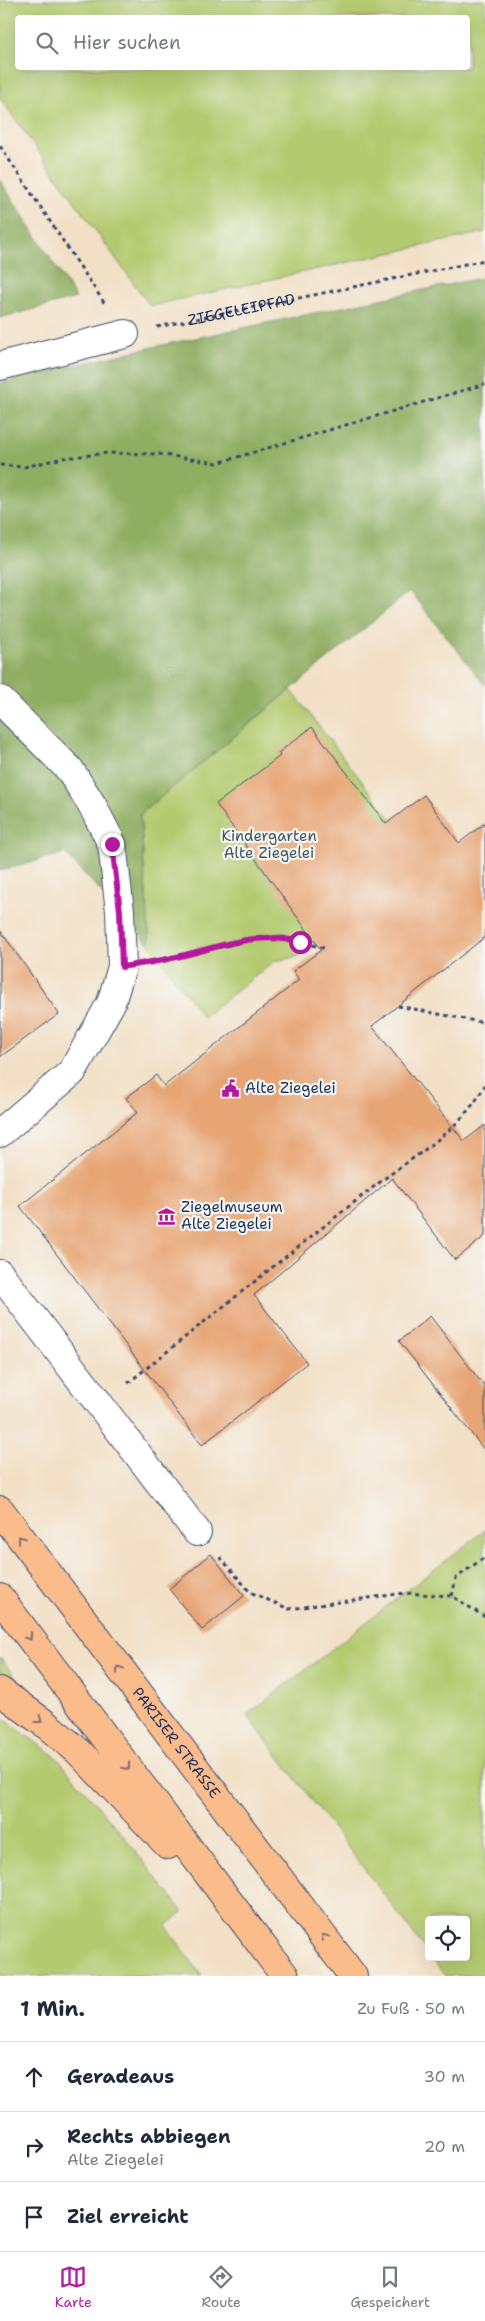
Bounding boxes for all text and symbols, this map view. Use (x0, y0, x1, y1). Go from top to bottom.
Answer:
search box (15, 15, 470, 70)
icon: search (33, 29, 61, 57)
text: Hier suchen (73, 30, 181, 55)
street label: ZIEGELEIPFAD (186, 289, 297, 330)
park label: Kindergarten Alte Ziegelei (221, 826, 317, 863)
route end (101, 833, 124, 856)
route start (289, 931, 312, 954)
public building icon: Alte Ziegelei (221, 1078, 241, 1098)
place label: Alte Ziegelei (245, 1078, 336, 1098)
place label: Ziegelmuseum Alte Ziegelei (181, 1197, 283, 1234)
museum icon: Ziegelmuseum Alte Ziegelei (157, 1206, 177, 1226)
one-way arrow (19, 1536, 27, 1545)
one-way arrow (24, 1631, 32, 1640)
one-way arrow (116, 1665, 125, 1675)
street label: PARISER STRASSE (128, 1683, 225, 1802)
one-way arrow (33, 1714, 42, 1722)
one-way arrow (122, 1761, 130, 1770)
map controls (425, 1916, 470, 1961)
button: locate (425, 1916, 470, 1961)
one-way arrow (321, 1934, 329, 1943)
text: 1 Min. (20, 1995, 85, 2023)
text: Zu Fuß · 50 m (357, 1998, 465, 2019)
icon: ahead (20, 2063, 48, 2091)
text: Geradeaus (67, 2064, 174, 2089)
text: 30 m (424, 2066, 465, 2087)
text: Rechts abbiegen (67, 2124, 231, 2149)
icon: right (20, 2133, 48, 2161)
text: 20 m (424, 2136, 465, 2157)
text: Alte Ziegelei (67, 2149, 164, 2170)
icon: arrive (20, 2203, 48, 2231)
text: Ziel erreicht (67, 2204, 188, 2229)
tab: Karte (55, 2263, 92, 2311)
tab: Route (201, 2263, 241, 2311)
tab: Gespeichert (350, 2263, 430, 2311)

